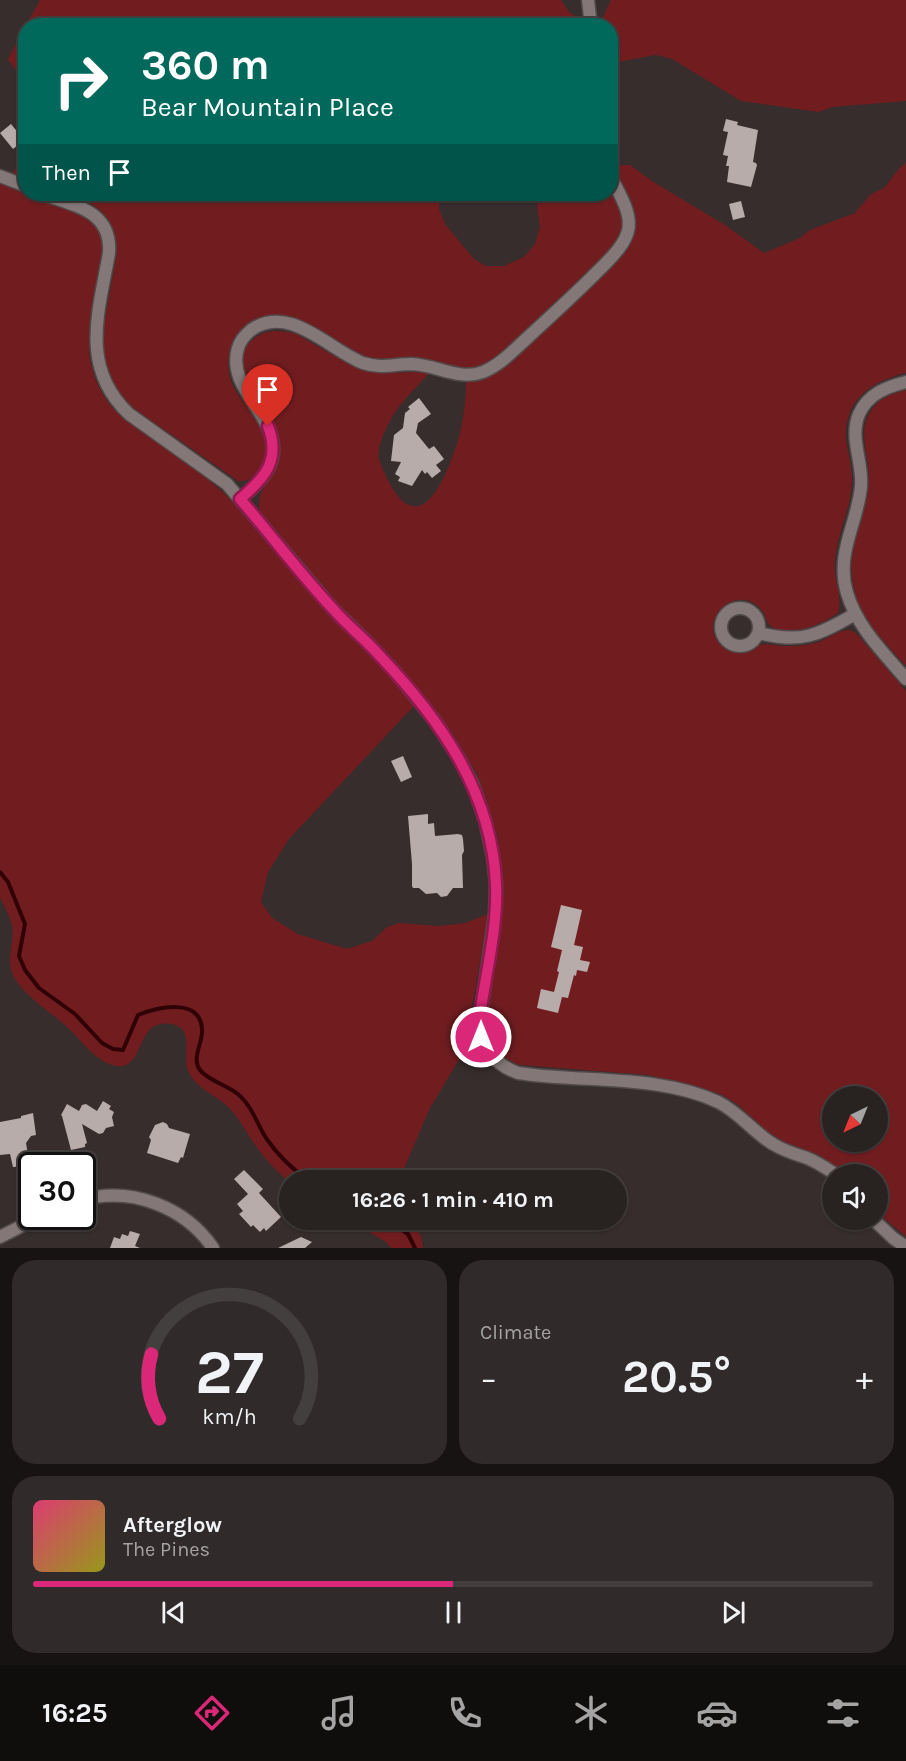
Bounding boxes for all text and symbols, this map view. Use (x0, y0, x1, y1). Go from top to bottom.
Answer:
text: 360 m (141, 40, 270, 90)
icon: right (42, 42, 120, 120)
text: Bear Mountain Place (141, 91, 394, 123)
icon: arrive (103, 156, 136, 189)
text: Then (42, 160, 91, 186)
pin (242, 364, 293, 426)
icon: arrive (251, 373, 284, 406)
position arrow (449, 1005, 513, 1069)
north arrow (822, 1086, 888, 1152)
map controls (822, 1086, 888, 1230)
speed limit sign: 30 (18, 1152, 96, 1230)
button: sound (822, 1164, 888, 1230)
text: 16:26 · 1 min · 410 m (352, 1187, 554, 1213)
text: Climate (480, 1321, 551, 1344)
text: 27 (195, 1336, 264, 1409)
text: 20.5° (622, 1351, 731, 1403)
text: − (480, 1359, 497, 1397)
text: + (856, 1359, 873, 1397)
text: km/h (202, 1404, 257, 1429)
text: Afterglow (123, 1512, 222, 1538)
text: The Pines (123, 1538, 210, 1561)
icon: previous (157, 1596, 190, 1629)
icon: pause (437, 1596, 470, 1629)
icon: next (717, 1596, 750, 1629)
icon: directions (191, 1692, 233, 1734)
icon: music (318, 1692, 360, 1734)
icon: phone (444, 1692, 486, 1734)
icon: climate (570, 1692, 612, 1734)
icon: car (696, 1692, 738, 1734)
icon: filters (822, 1692, 864, 1734)
text: 16:25 (42, 1697, 107, 1729)

